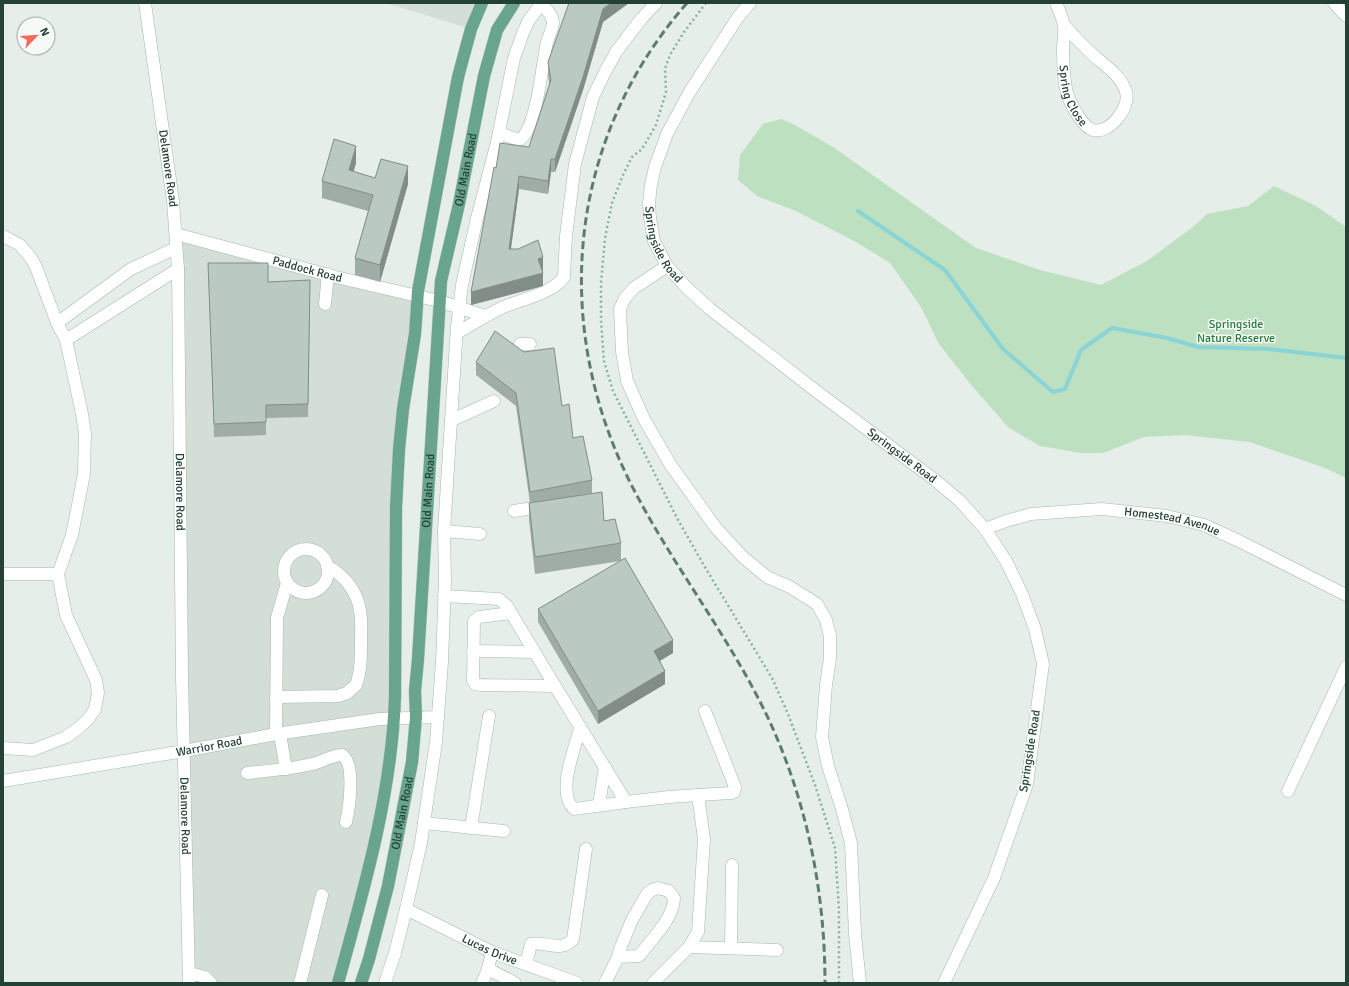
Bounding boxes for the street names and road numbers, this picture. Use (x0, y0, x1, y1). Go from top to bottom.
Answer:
street label: Spring Close (1056, 65, 1091, 130)
street label: Delamore Road (156, 129, 181, 207)
street label: Old Main Road (451, 132, 480, 208)
street label: Springside Road (642, 206, 686, 286)
street label: Paddock Road (271, 253, 344, 286)
street label: Springside Road (864, 424, 940, 486)
street label: Delamore Road (172, 453, 188, 531)
street label: Old Main Road (418, 453, 438, 528)
street label: Homestead Avenue (1123, 504, 1223, 539)
street label: Springside Road (1016, 709, 1044, 793)
street label: Warrior Road (175, 733, 244, 760)
street label: Old Main Road (388, 775, 417, 851)
street label: Delamore Road (177, 777, 194, 855)
street label: Lucas Drive (459, 931, 519, 968)

